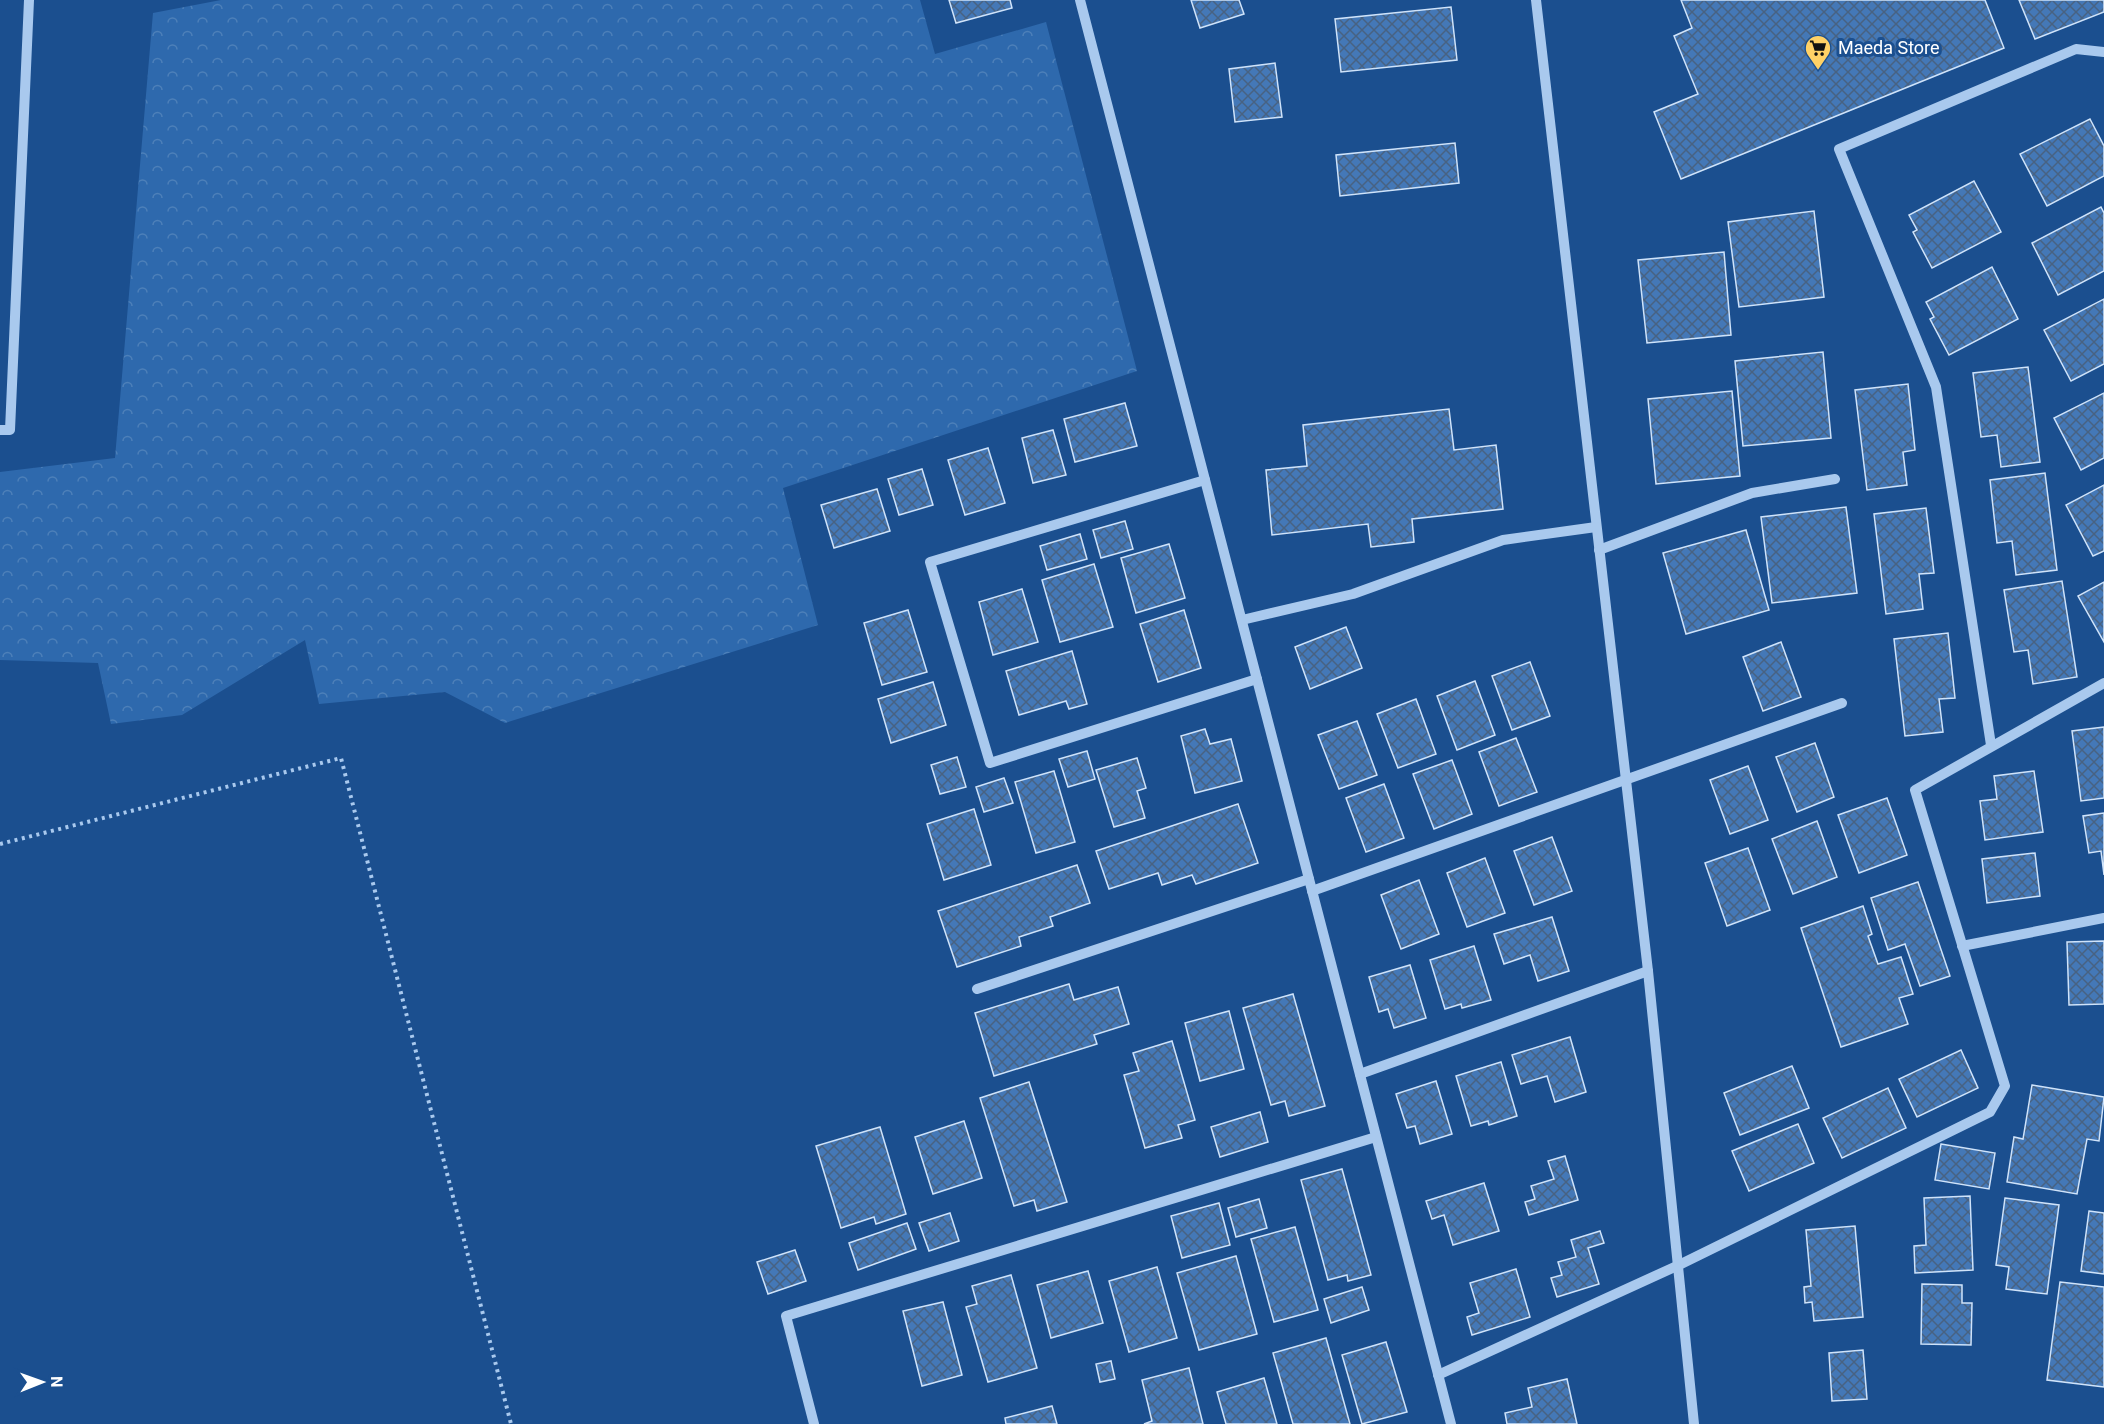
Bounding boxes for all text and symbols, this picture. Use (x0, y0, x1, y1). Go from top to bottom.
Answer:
supermarket icon: Maeda Store (1803, 33, 1833, 71)
place label: Maeda Store (1838, 37, 1940, 58)
north arrow (12, 1352, 72, 1412)
text: N (47, 1376, 66, 1388)

